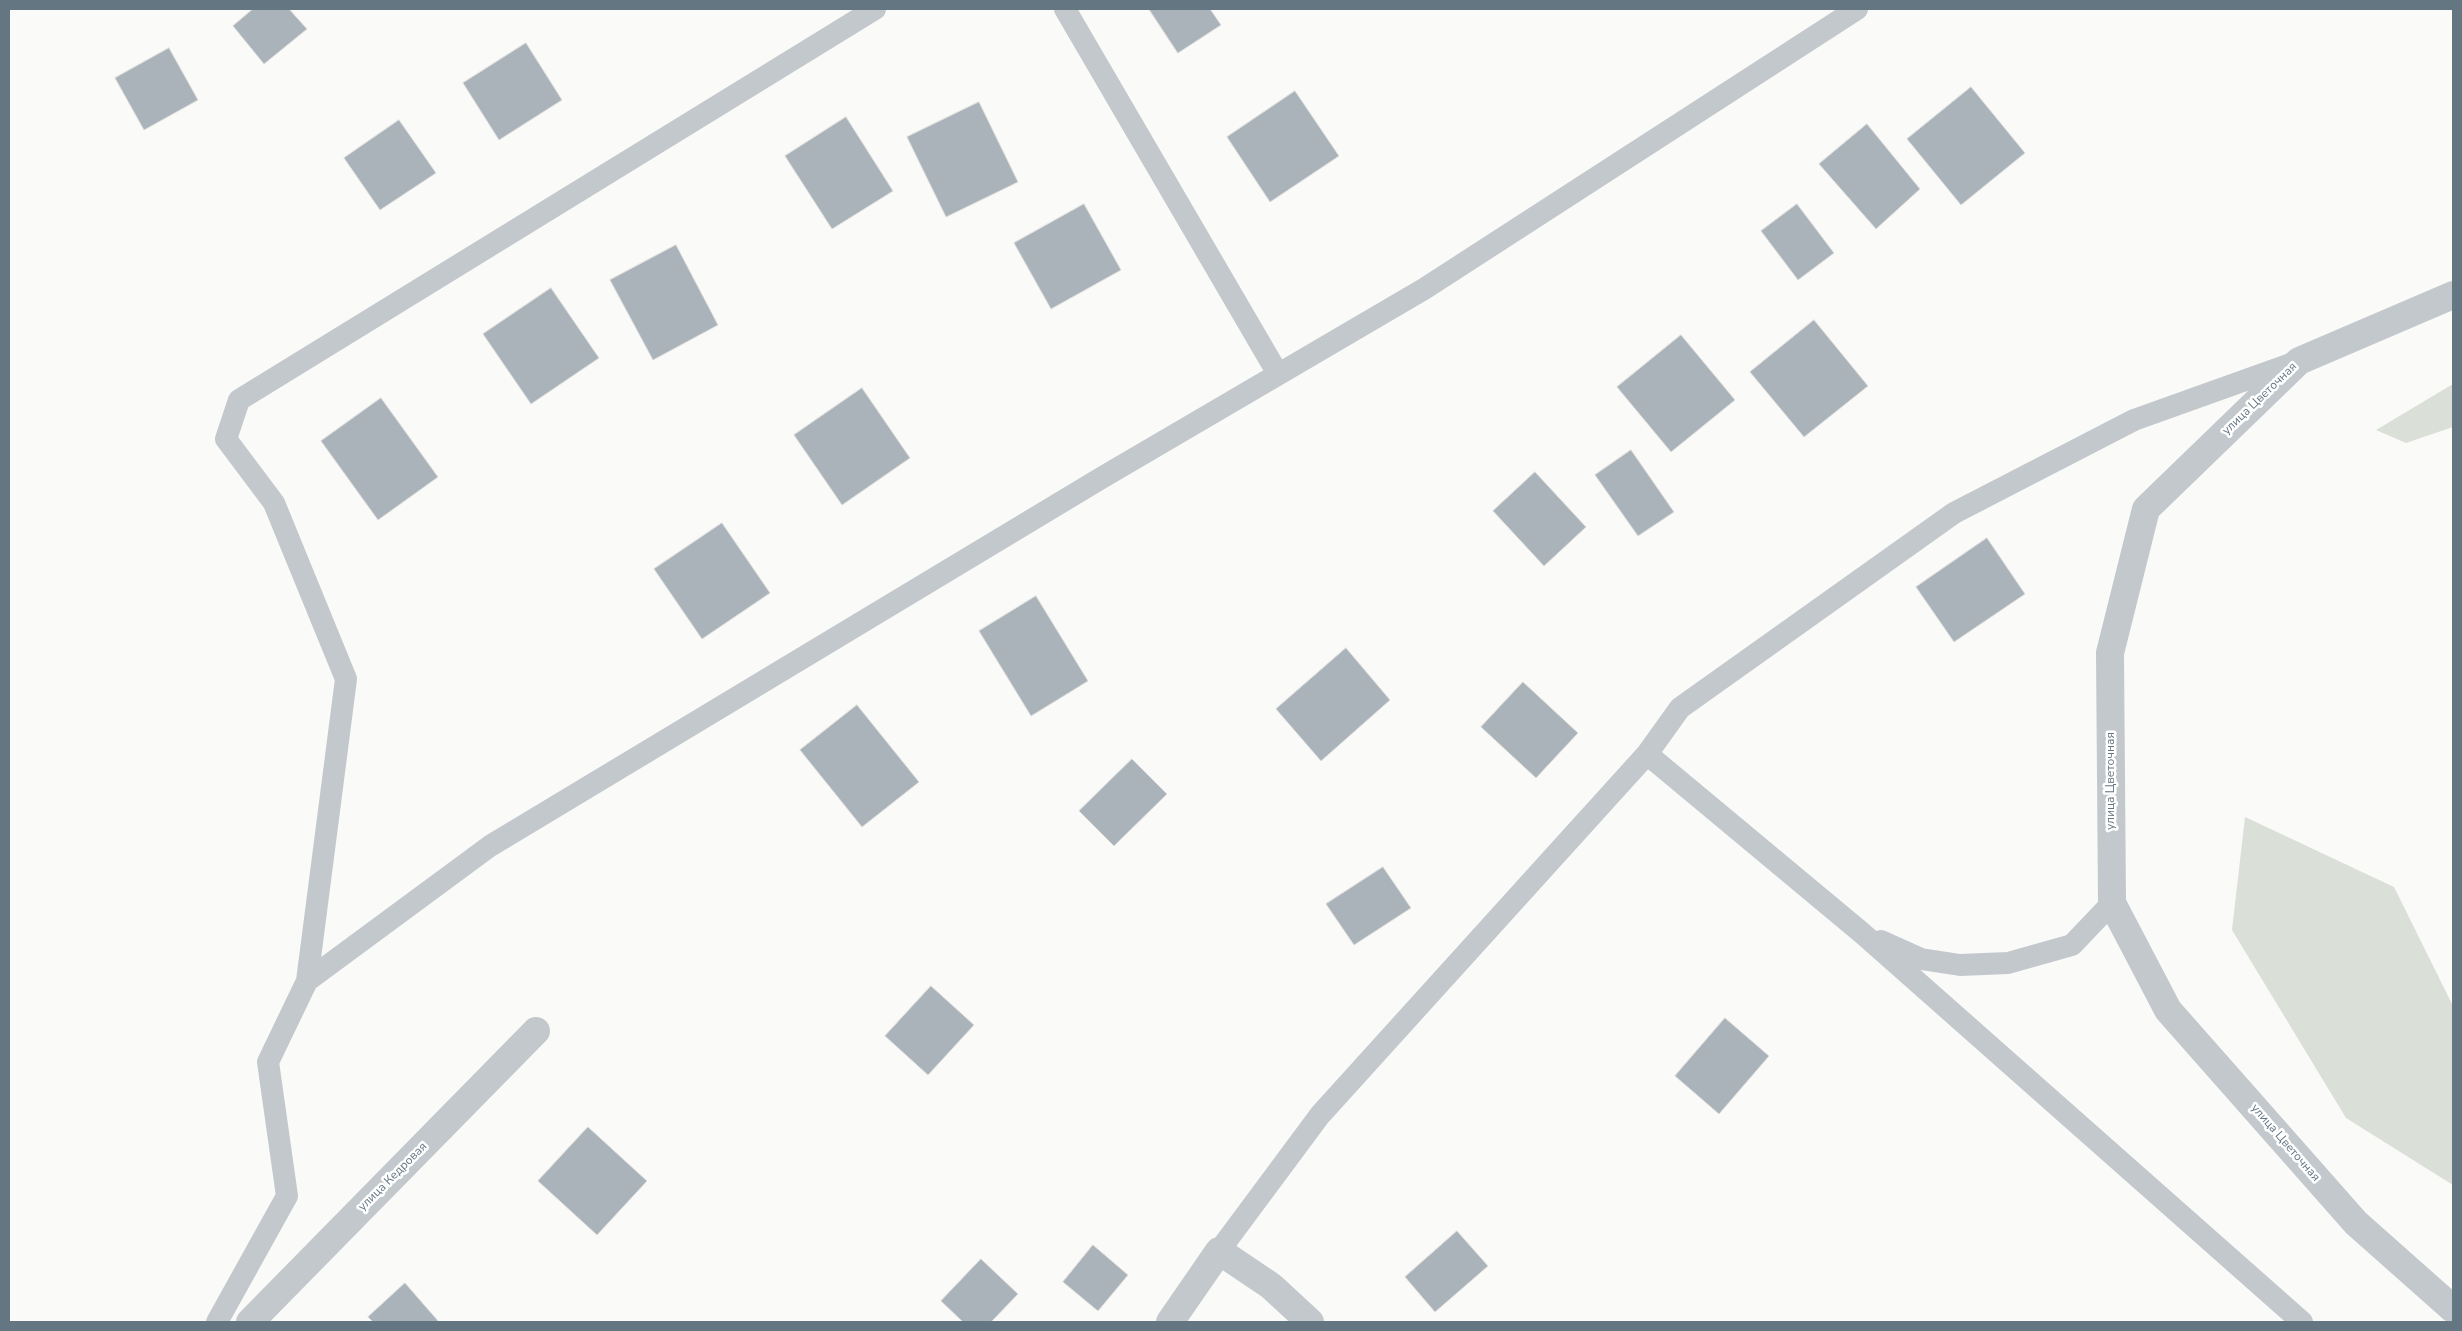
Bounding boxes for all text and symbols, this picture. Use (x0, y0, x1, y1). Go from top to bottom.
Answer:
street label: улица Цветочная (2220, 360, 2300, 438)
street label: улица Цветочная (2104, 732, 2118, 830)
street label: улица Цветочная (2247, 1101, 2323, 1185)
street label: улица Кедровая (356, 1140, 430, 1214)

